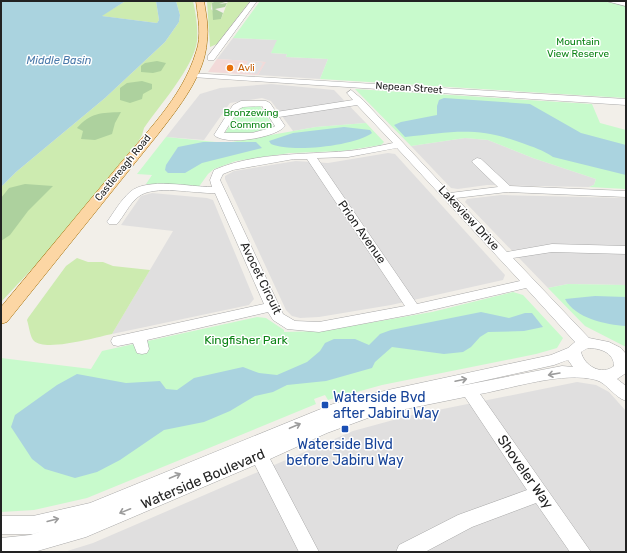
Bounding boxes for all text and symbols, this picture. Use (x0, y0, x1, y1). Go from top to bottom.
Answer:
park label: Mountain View Reserve (547, 36, 609, 60)
water label: Middle Basin (27, 54, 92, 67)
place label: Avli (238, 62, 255, 74)
marker: Avli (225, 63, 235, 73)
street label: Nepean Street (375, 80, 443, 96)
park label: Bronzewing Common (223, 107, 279, 131)
street label: Castlereagh Road (92, 132, 154, 204)
street label: Lakeview Drive (436, 183, 503, 253)
street label: Prion Avenue (335, 198, 389, 267)
street label: Avocet Circuit (237, 240, 285, 317)
park label: Kingfisher Park (204, 333, 289, 347)
one-way arrow (547, 370, 560, 378)
one-way arrow (454, 376, 467, 384)
place label: Waterside Bvd after Jabiru Way (333, 389, 439, 422)
marker: Waterside Bvd after Jabiru Way (320, 400, 330, 410)
one-way arrow (289, 422, 301, 429)
marker: Waterside Blvd before Jabiru Way (340, 424, 350, 434)
street label: Shoveler Way (493, 432, 557, 512)
place label: Waterside Blvd before Jabiru Way (286, 436, 404, 469)
street label: Waterside Boulevard (139, 445, 267, 513)
one-way arrow (169, 472, 181, 479)
one-way arrow (120, 508, 132, 516)
one-way arrow (47, 516, 60, 523)

